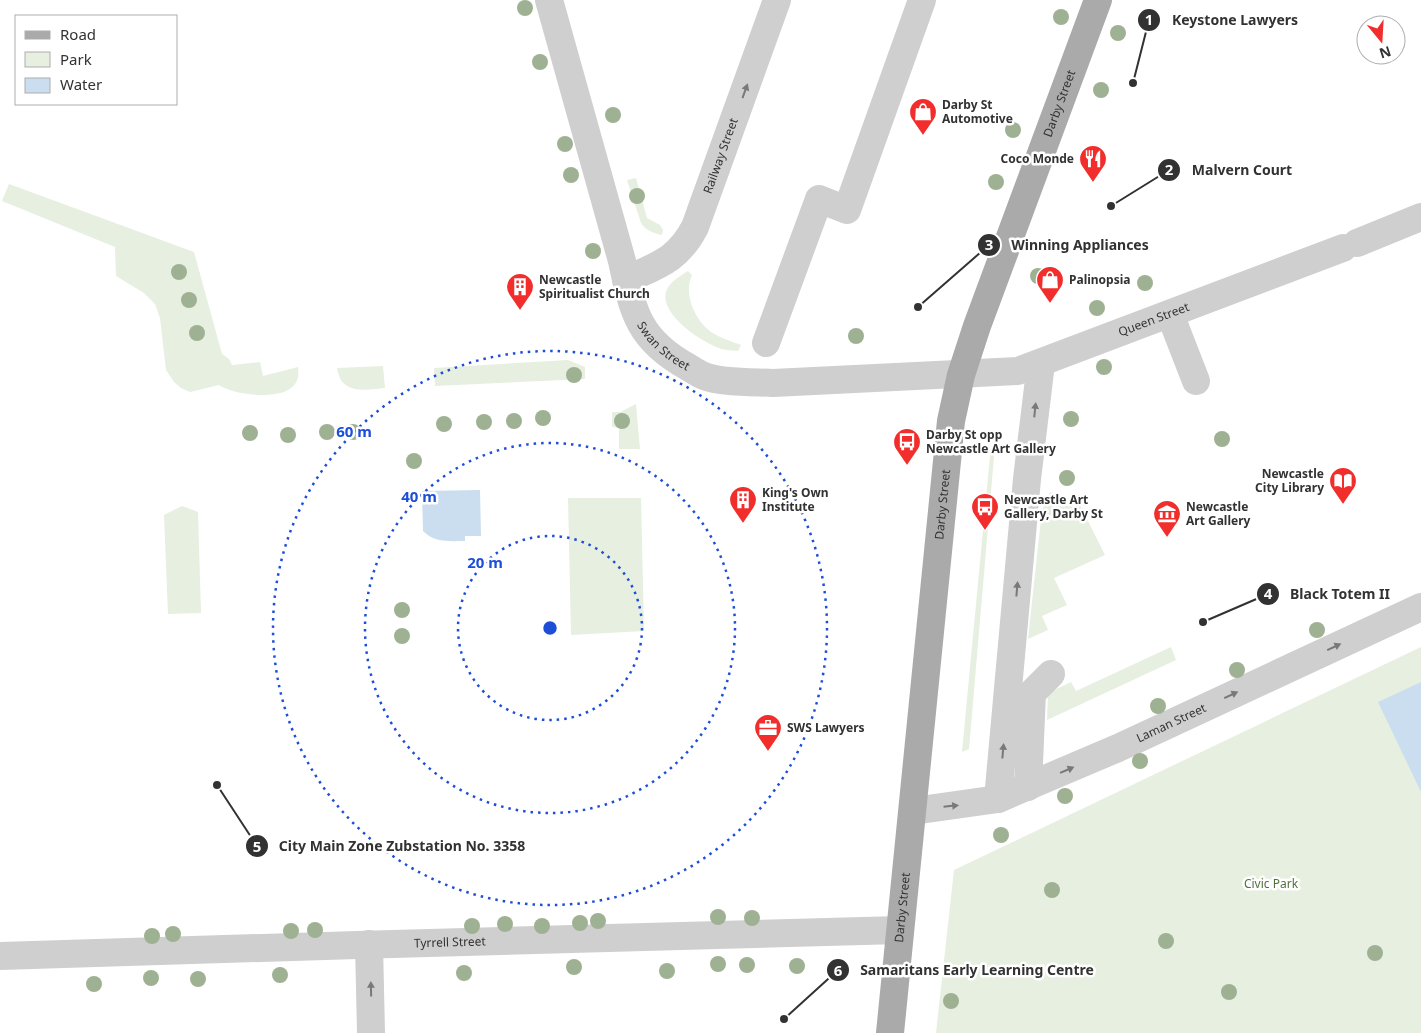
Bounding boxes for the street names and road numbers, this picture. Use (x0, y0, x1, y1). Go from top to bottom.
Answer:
street label: Darby Street (1039, 67, 1080, 139)
street label: Railway Street (699, 115, 742, 196)
street label: Queen Street (1116, 298, 1192, 340)
street label: Swan Street (633, 318, 694, 375)
street label: Darby Street (930, 468, 954, 540)
street label: Laman Street (1133, 699, 1209, 746)
street label: Darby Street (890, 871, 914, 943)
street label: Tyrrell Street (414, 932, 487, 951)

